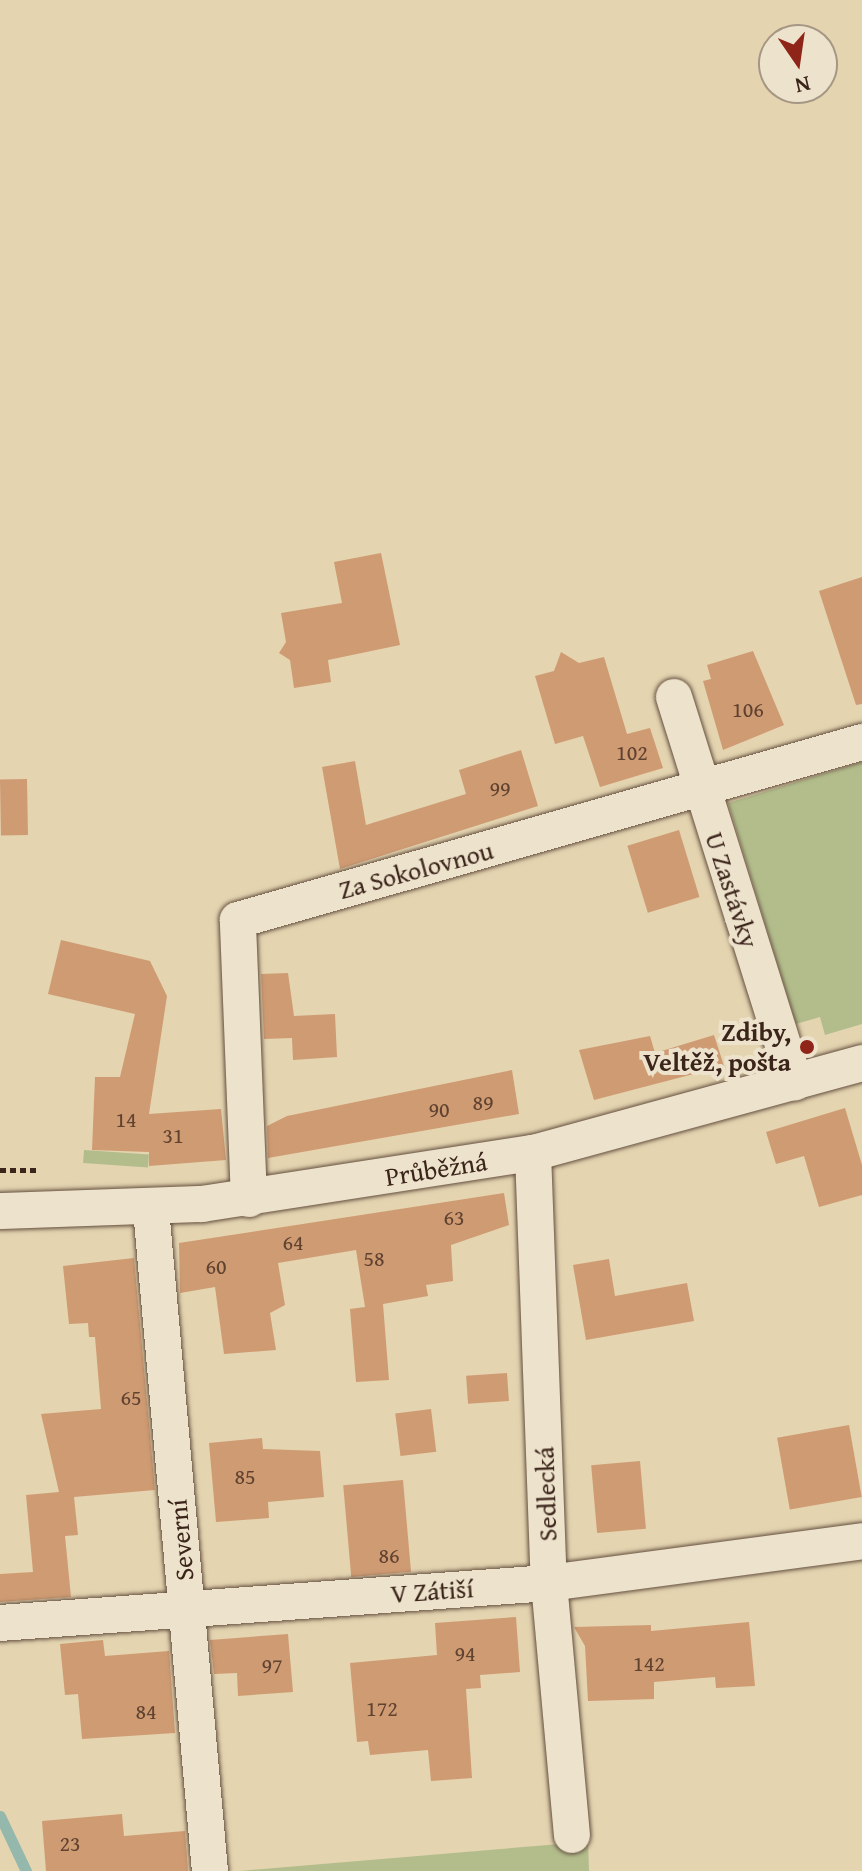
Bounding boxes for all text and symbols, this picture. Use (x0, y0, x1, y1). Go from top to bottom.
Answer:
north arrow (758, 24, 838, 104)
text: N (792, 68, 814, 103)
house number: 106 (732, 697, 764, 723)
house number: 102 (616, 740, 648, 766)
house number: 99 (489, 776, 511, 802)
street label: U Zastávky (699, 828, 765, 952)
street label: Za Sokolovnou (335, 834, 497, 906)
place label: Zdiby, Veltěž, pošta (643, 1016, 791, 1078)
marker: Zdiby, Veltěž, pošta (798, 1038, 816, 1056)
house number: 89 (472, 1090, 494, 1116)
house number: 90 (428, 1097, 450, 1123)
house number: 14 (115, 1107, 137, 1133)
house number: 31 (162, 1123, 184, 1149)
street label: Průběžná (383, 1146, 489, 1192)
house number: 63 (443, 1205, 465, 1231)
house number: 64 (282, 1230, 304, 1256)
house number: 58 (363, 1246, 385, 1272)
house number: 60 (205, 1254, 227, 1280)
house number: 65 (120, 1385, 142, 1411)
street label: Sedlecká (529, 1446, 563, 1542)
house number: 85 (234, 1464, 256, 1490)
street label: Severní (162, 1498, 200, 1582)
house number: 86 (378, 1543, 400, 1569)
street label: V Zátiší (390, 1573, 474, 1609)
house number: 94 (454, 1641, 476, 1667)
house number: 142 (633, 1651, 665, 1677)
house number: 97 (261, 1653, 283, 1679)
house number: 172 (366, 1696, 398, 1722)
house number: 84 (135, 1699, 157, 1725)
house number: 23 (59, 1831, 81, 1857)

